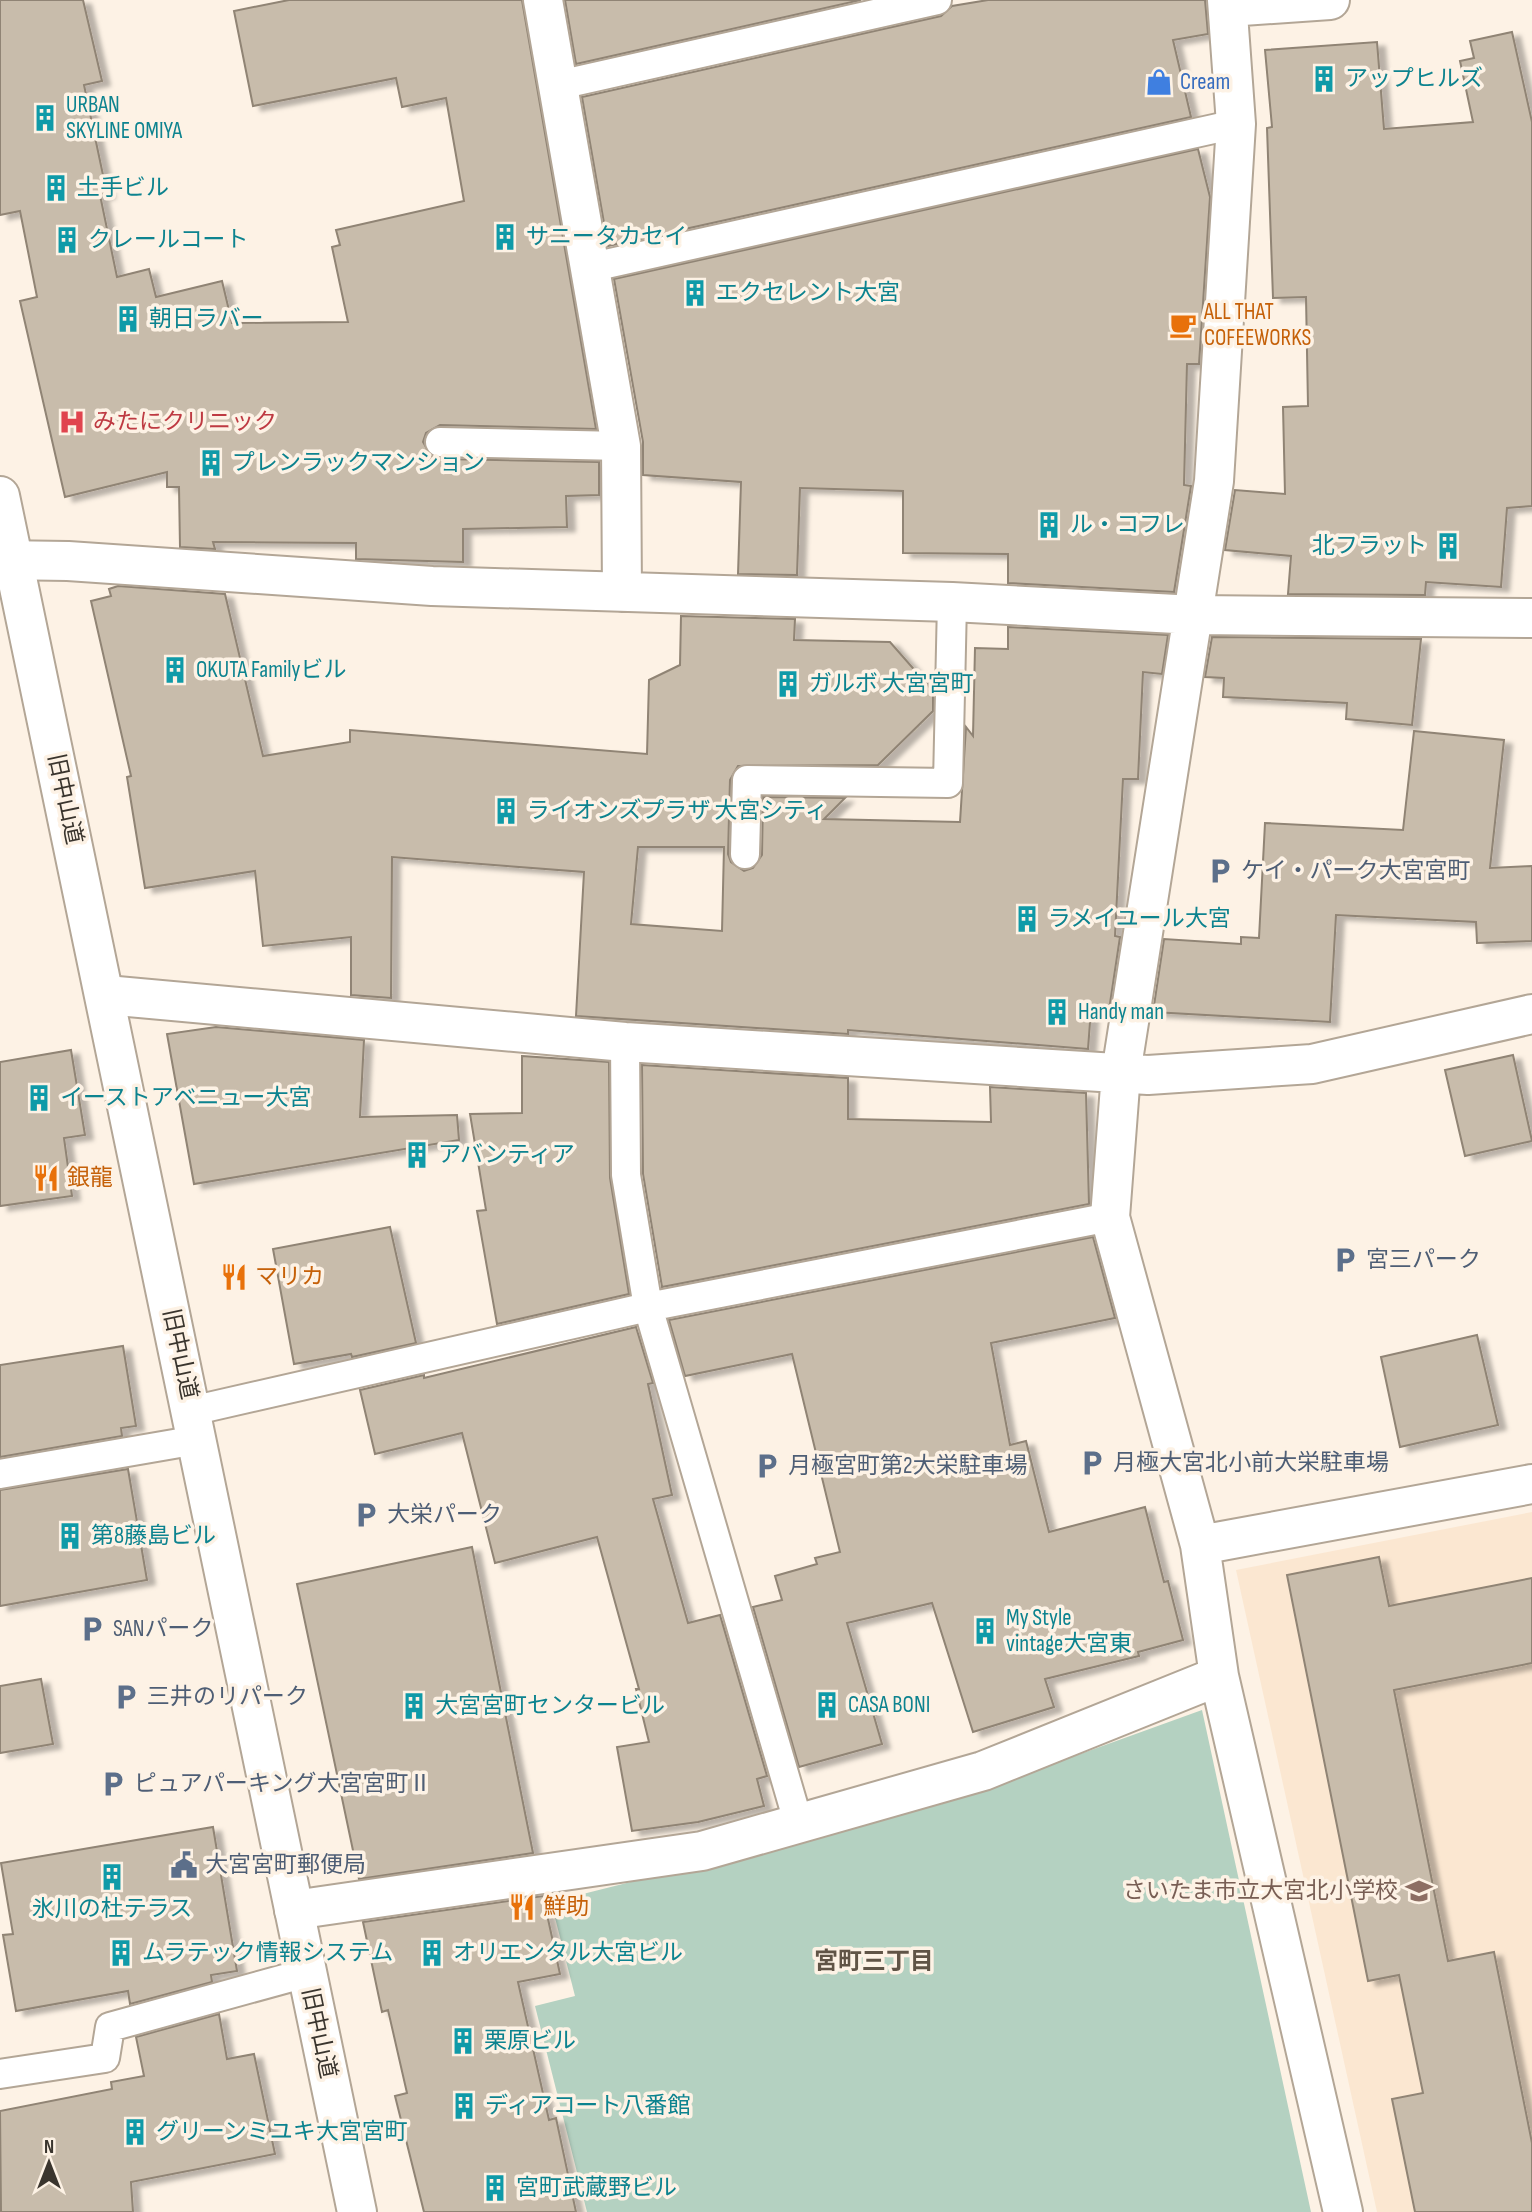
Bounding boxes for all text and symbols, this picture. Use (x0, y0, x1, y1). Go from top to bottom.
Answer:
building icon: アップヒルズ (1309, 64, 1339, 94)
place label: アップヒルズ (1345, 65, 1483, 93)
shop icon: Cream (1144, 67, 1174, 97)
place label: Cream (1180, 68, 1230, 96)
place label: URBAN SKYLINE OMIYA (66, 91, 182, 145)
building icon: URBAN SKYLINE OMIYA (30, 103, 60, 133)
building icon: 土手ビル (41, 173, 71, 203)
place label: 土手ビル (77, 174, 169, 202)
building icon: サニータカセイ (490, 222, 520, 252)
place label: サニータカセイ (526, 223, 687, 251)
building icon: クレールコート (52, 225, 82, 255)
place label: クレールコート (88, 226, 249, 254)
building icon: エクセレント大宮 (680, 278, 710, 308)
place label: エクセレント大宮 (716, 279, 900, 307)
place label: ALL THAT COFEEWORKS (1203, 298, 1311, 352)
building icon: 朝日ラバー (113, 304, 143, 334)
place label: 朝日ラバー (149, 305, 264, 333)
cafe icon: ALL THAT COFEEWORKS (1168, 310, 1198, 340)
hospital icon: みたにクリニック (57, 407, 87, 437)
place label: みたにクリニック (93, 408, 277, 436)
building icon: プレンラックマンション (196, 448, 226, 478)
place label: プレンラックマンション (232, 449, 485, 477)
building icon: ル・コフレ (1034, 510, 1064, 540)
place label: ル・コフレ (1070, 511, 1185, 539)
building icon: 北フラット (1433, 531, 1463, 561)
place label: 北フラット (1312, 532, 1427, 560)
building icon: OKUTA Familyビル (160, 655, 190, 685)
place label: OKUTA Familyビル (196, 656, 346, 684)
building icon: ガルボ 大宮宮町 (773, 669, 803, 699)
place label: ガルボ 大宮宮町 (809, 670, 974, 698)
street label: 旧中山道 (42, 751, 88, 847)
building icon: ライオンズプラザ 大宮シティ (491, 796, 521, 826)
place label: ライオンズプラザ 大宮シティ (527, 797, 828, 825)
parking icon: ケイ・パーク大宮宮町 (1205, 856, 1235, 886)
place label: ケイ・パーク大宮宮町 (1241, 857, 1471, 885)
building icon: ラメイユール大宮 (1012, 904, 1042, 934)
place label: ラメイユール大宮 (1048, 905, 1231, 933)
building icon: Handy man (1042, 997, 1072, 1027)
place label: Handy man (1078, 998, 1164, 1026)
building icon: イーストアベニュー大宮 (24, 1083, 54, 1113)
place label: イーストアベニュー大宮 (60, 1084, 311, 1112)
building icon: アバンティア (402, 1140, 432, 1170)
place label: アバンティア (438, 1141, 575, 1169)
restaurant icon: 銀龍 (31, 1163, 61, 1193)
place label: 銀龍 (67, 1164, 113, 1192)
parking icon: 宮三パーク (1330, 1245, 1360, 1275)
place label: 宮三パーク (1366, 1246, 1481, 1274)
restaurant icon: マリカ (219, 1262, 249, 1292)
place label: マリカ (255, 1263, 324, 1291)
street label: 旧中山道 (157, 1306, 203, 1402)
parking icon: 月極大宮北小前大栄駐車場 (1077, 1448, 1107, 1478)
place label: 月極大宮北小前大栄駐車場 (1113, 1449, 1389, 1477)
parking icon: 月極宮町第2大栄駐車場 (752, 1451, 782, 1481)
place label: 月極宮町第2大栄駐車場 (788, 1452, 1027, 1480)
parking icon: 大栄パーク (351, 1500, 381, 1530)
place label: 大栄パーク (387, 1501, 502, 1529)
building icon: 第8藤島ビル (55, 1521, 85, 1551)
place label: 第8藤島ビル (91, 1522, 216, 1550)
place label: My Style vintage大宮東 (1006, 1604, 1132, 1658)
parking icon: SANパーク (77, 1614, 107, 1644)
place label: SANパーク (113, 1615, 213, 1643)
building icon: My Style vintage大宮東 (970, 1616, 1000, 1646)
parking icon: 三井のリパーク (111, 1682, 141, 1712)
place label: 三井のリパーク (147, 1683, 308, 1711)
building icon: CASA BONI (812, 1690, 842, 1720)
building icon: 大宮宮町センタービル (399, 1691, 429, 1721)
place label: CASA BONI (848, 1691, 930, 1719)
place label: 大宮宮町センタービル (435, 1692, 665, 1720)
parking icon: ピュアパーキング大宮宮町Ⅱ (98, 1769, 128, 1799)
place label: ピュアパーキング大宮宮町Ⅱ (134, 1770, 431, 1798)
public building icon: 大宮宮町郵便局 (169, 1850, 199, 1880)
place label: 大宮宮町郵便局 (205, 1851, 366, 1879)
building icon: 氷川の杜テラス (97, 1862, 127, 1892)
school or university icon: さいたま市立大宮北小学校 (1404, 1876, 1434, 1906)
place label: さいたま市立大宮北小学校 (1123, 1877, 1398, 1905)
restaurant icon: 鮮助 (507, 1892, 537, 1922)
place label: 鮮助 (543, 1893, 589, 1921)
place label: 氷川の杜テラス (32, 1895, 192, 1923)
building icon: ムラテック情報システム (106, 1938, 136, 1968)
building icon: オリエンタル大宮ビル (417, 1938, 447, 1968)
place label: ムラテック情報システム (142, 1939, 393, 1967)
place label: オリエンタル大宮ビル (453, 1939, 683, 1967)
district label: 宮町三丁目 (814, 1947, 934, 1976)
street label: 旧中山道 (296, 1985, 342, 2081)
building icon: 栗原ビル (448, 2026, 478, 2056)
place label: 栗原ビル (484, 2027, 576, 2055)
building icon: ディアコート八番館 (449, 2091, 479, 2121)
place label: ディアコート八番館 (485, 2092, 690, 2120)
building icon: グリーンミユキ大宮宮町 (120, 2117, 150, 2147)
place label: グリーンミユキ大宮宮町 (156, 2118, 408, 2146)
north arrow (14, 2128, 84, 2198)
text: N (44, 2136, 54, 2159)
building icon: 宮町武蔵野ビル (480, 2173, 510, 2203)
place label: 宮町武蔵野ビル (516, 2174, 677, 2202)

